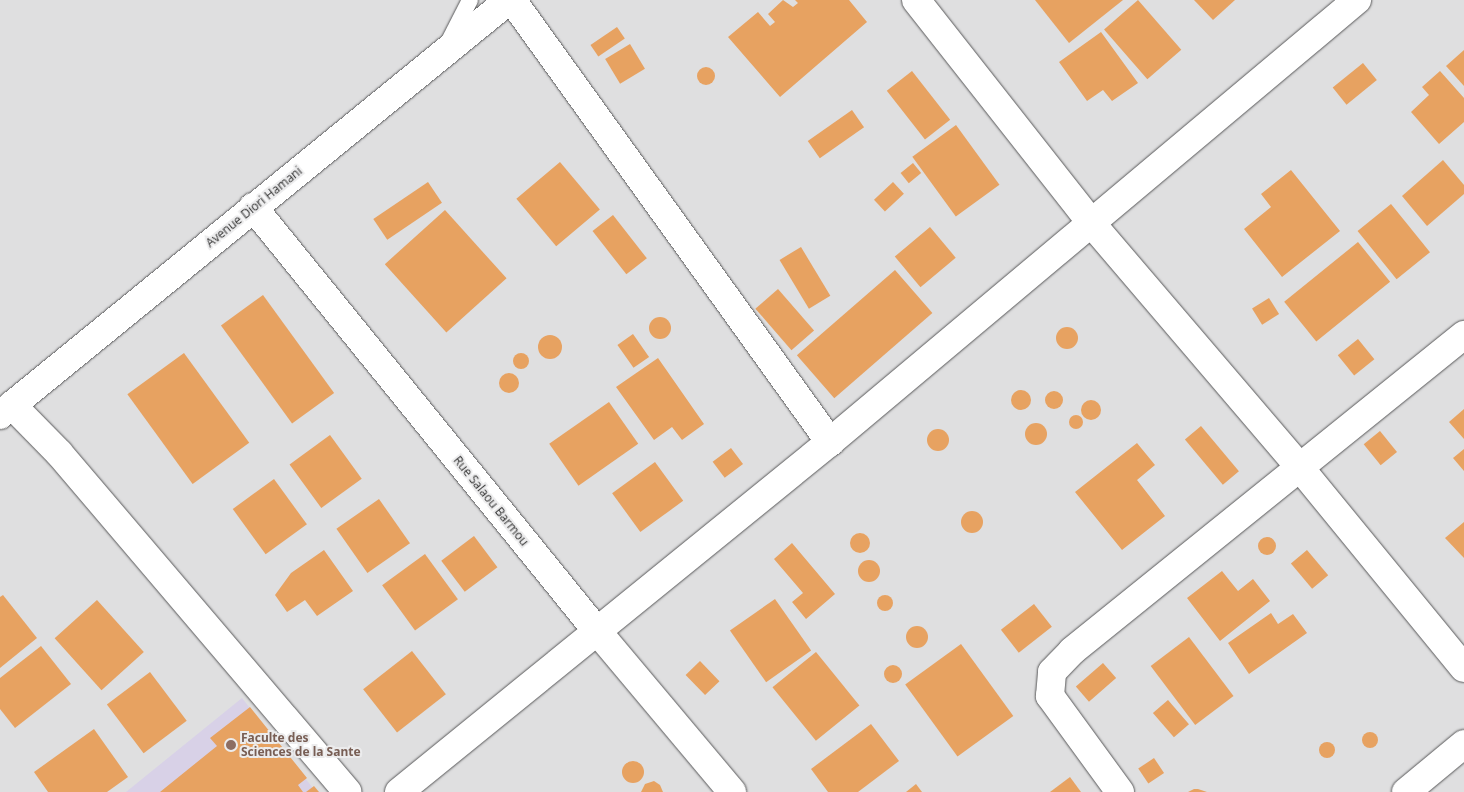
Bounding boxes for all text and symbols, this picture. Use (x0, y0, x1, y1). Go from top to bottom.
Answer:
street label: Avenue Diori Hamani (203, 164, 305, 250)
street label: Rue Salaou Barmou (450, 453, 532, 549)
place label: Faculte des Sciences de la Sante (241, 731, 361, 759)
marker: Faculte des Sciences de la Sante (225, 739, 237, 751)

